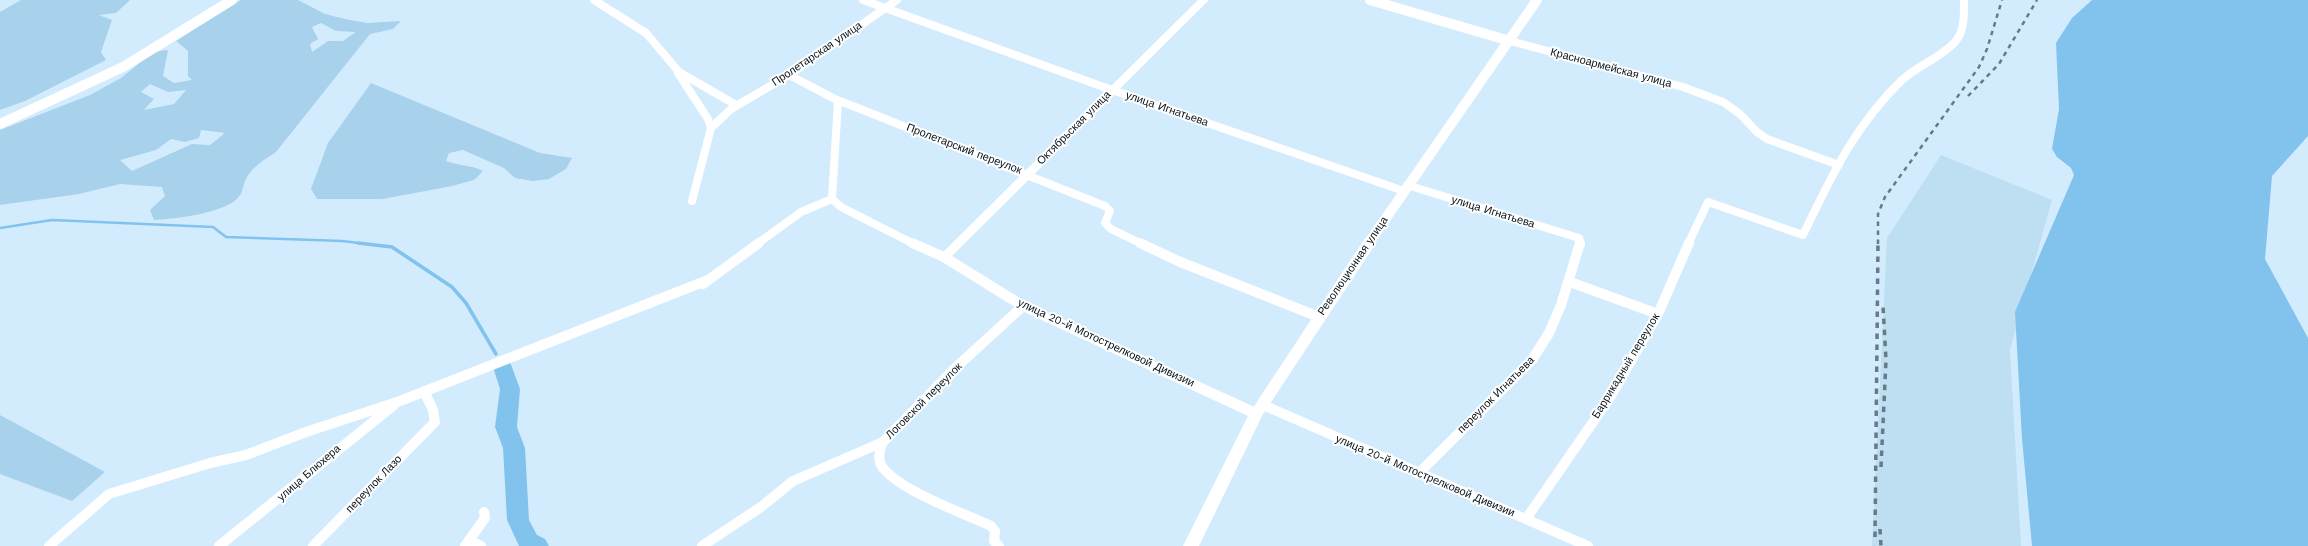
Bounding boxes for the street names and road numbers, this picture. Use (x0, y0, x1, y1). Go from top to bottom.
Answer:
street label: Пролетарская улица (769, 19, 865, 89)
street label: Красноармейская улица (1549, 45, 1673, 91)
street label: Октябрьская улица (1034, 88, 1114, 168)
street label: улица Игнатьева (1124, 89, 1210, 129)
street label: Пролетарский переулок (904, 121, 1024, 177)
street label: улица Игнатьева (1450, 193, 1536, 231)
street label: Революционная улица (1315, 214, 1391, 318)
street label: улица 20-й Мотострелковой Дивизии (1016, 296, 1196, 390)
street label: Баррикадный переулок (1589, 311, 1663, 421)
street label: переулок Игнатьева (1455, 354, 1537, 436)
street label: Логовской переулок (883, 360, 965, 442)
street label: улица 20-й Мотострелковой Дивизии (1333, 432, 1517, 520)
street label: улица Блюхера (275, 442, 343, 504)
street label: переулок Лазо (343, 452, 405, 516)

